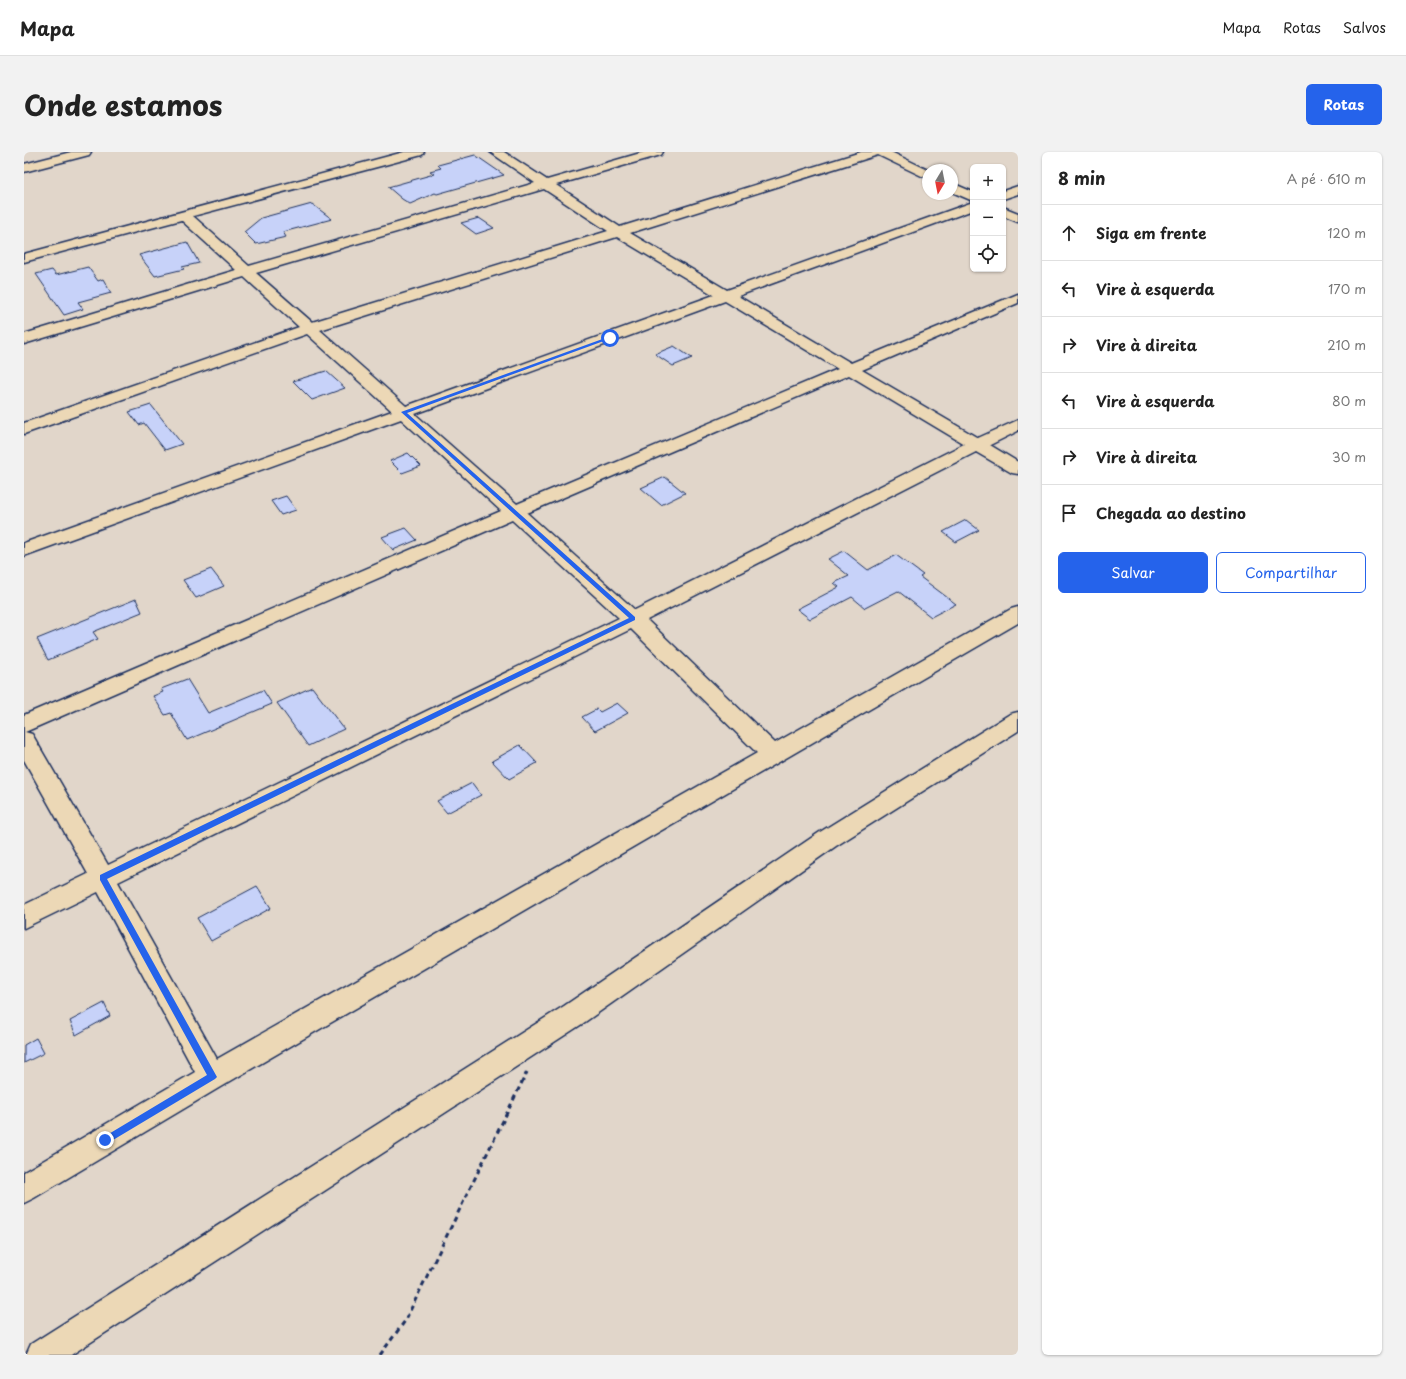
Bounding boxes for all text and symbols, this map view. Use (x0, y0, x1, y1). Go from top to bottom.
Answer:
text: Mapa (20, 14, 75, 42)
text: Mapa (1222, 17, 1261, 38)
text: Rotas (1283, 17, 1321, 38)
text: Salvos (1343, 17, 1386, 38)
text: Onde estamos (24, 83, 223, 126)
button: Rotas (1306, 84, 1382, 125)
north arrow (922, 164, 958, 200)
map controls (970, 164, 1006, 272)
button: + (970, 164, 1006, 200)
text: 8 min (1058, 165, 1106, 191)
text: A pé · 610 m (1287, 169, 1366, 188)
button: − (970, 200, 1006, 236)
text: Siga em frente (1096, 221, 1206, 244)
icon: ahead (1058, 222, 1080, 244)
text: 120 m (1327, 223, 1366, 242)
button: locate (970, 236, 1006, 272)
text: Vire à esquerda (1096, 277, 1215, 300)
icon: left (1058, 278, 1080, 300)
text: 170 m (1328, 279, 1366, 298)
route start (601, 329, 619, 347)
text: Vire à direita (1096, 333, 1197, 356)
icon: right (1058, 334, 1080, 356)
text: 210 m (1327, 335, 1366, 354)
text: Vire à esquerda (1096, 389, 1215, 412)
icon: left (1058, 390, 1080, 412)
text: 80 m (1332, 391, 1366, 410)
text: Vire à direita (1096, 445, 1197, 468)
icon: right (1058, 446, 1080, 468)
text: 30 m (1332, 447, 1366, 466)
text: Chegada ao destino (1096, 501, 1246, 524)
icon: arrive (1058, 502, 1080, 524)
button: Salvar (1058, 552, 1208, 593)
button: Compartilhar (1216, 552, 1366, 593)
route end (96, 1131, 114, 1149)

